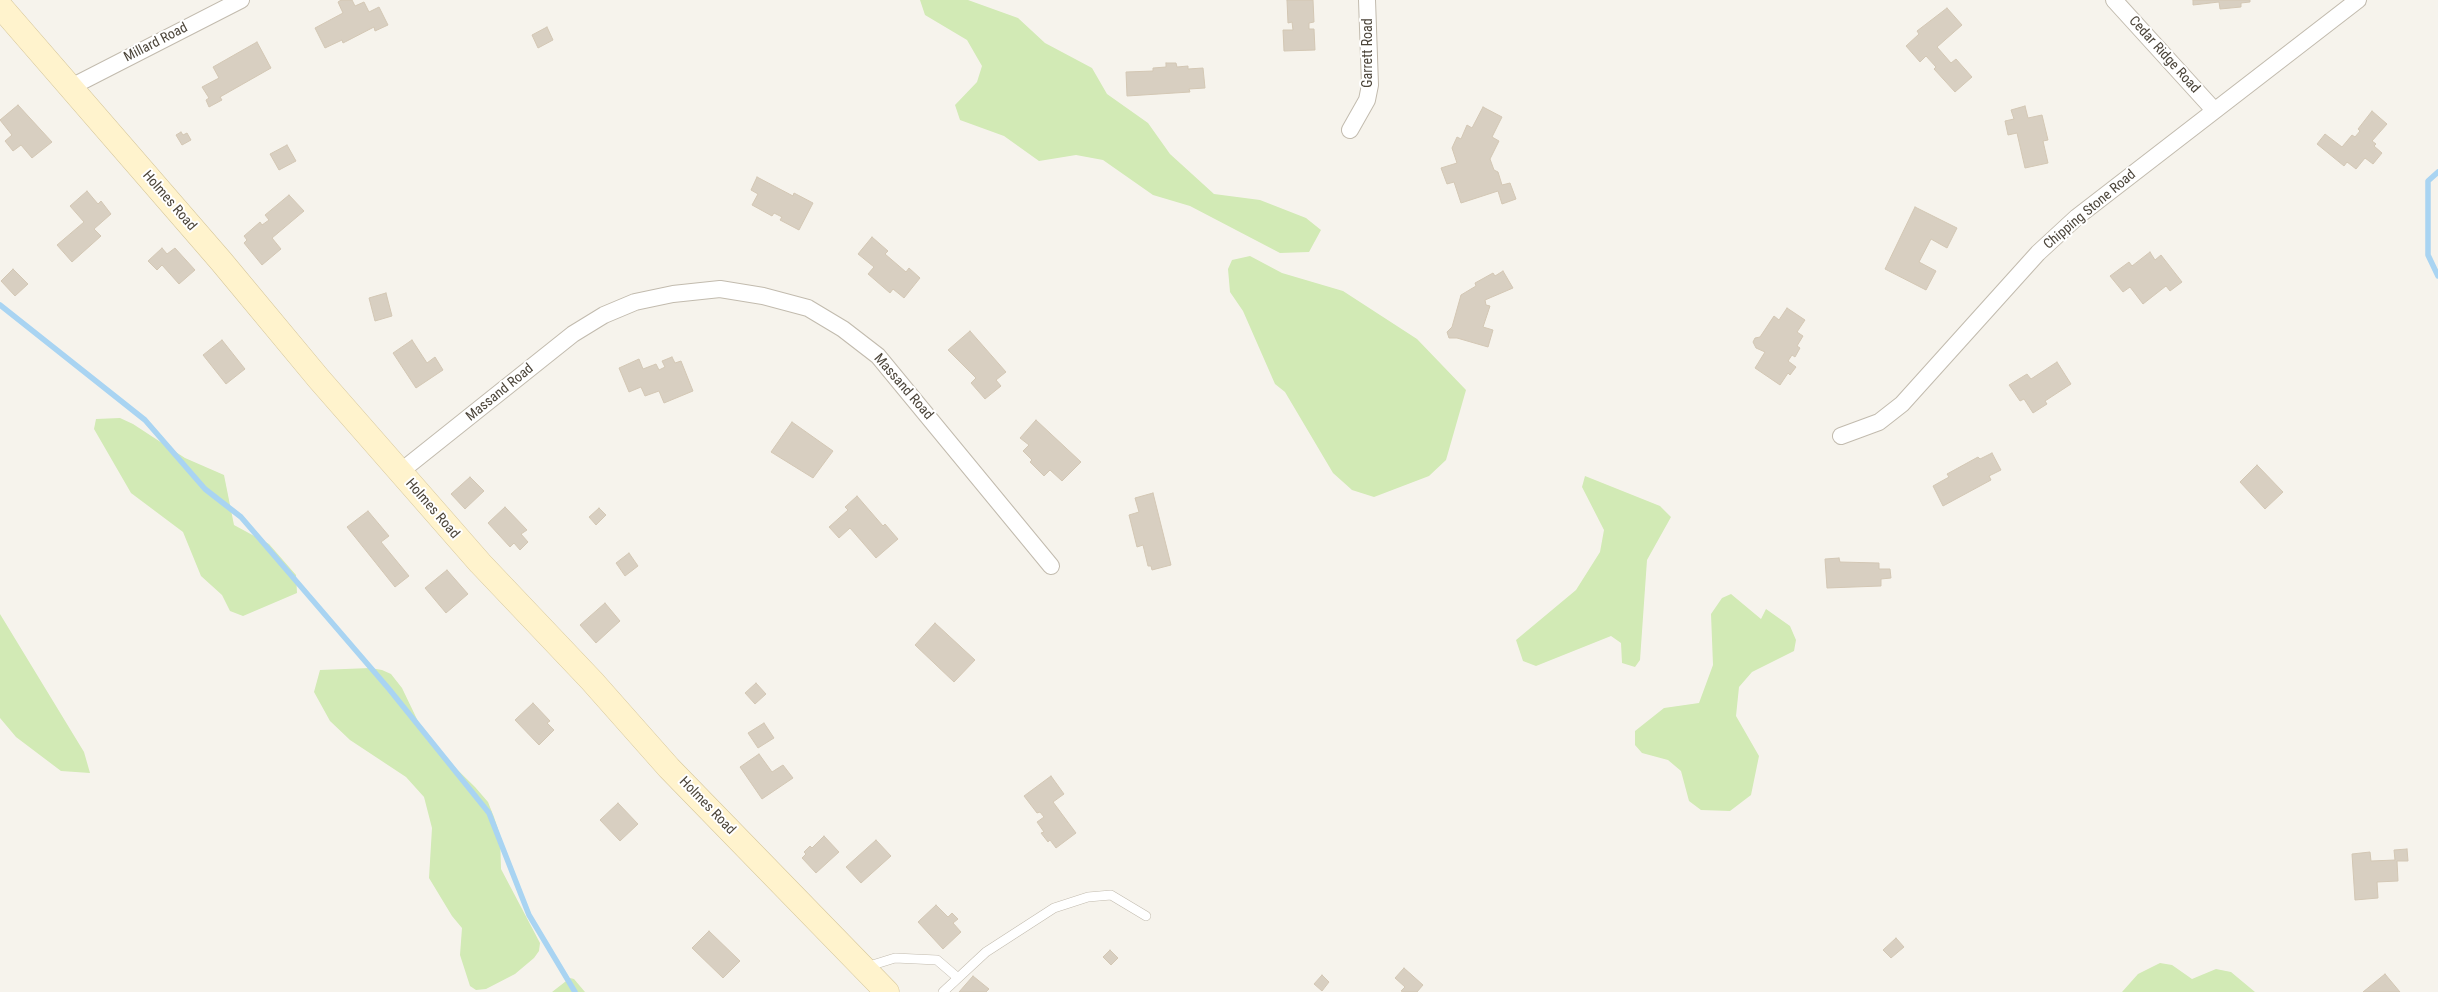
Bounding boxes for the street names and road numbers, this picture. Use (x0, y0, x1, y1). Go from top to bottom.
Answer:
street label: Cedar Ridge Road (2125, 13, 2203, 97)
street label: Garrett Road (1360, 18, 1376, 88)
street label: Millard Road (121, 20, 191, 66)
street label: Chipping Stone Road (2041, 167, 2139, 253)
street label: Holmes Road (138, 168, 200, 234)
street label: Massand Road (870, 351, 936, 423)
street label: Massand Road (463, 361, 537, 425)
street label: Holmes Road (401, 476, 463, 542)
street label: Holmes Road (675, 774, 739, 838)

